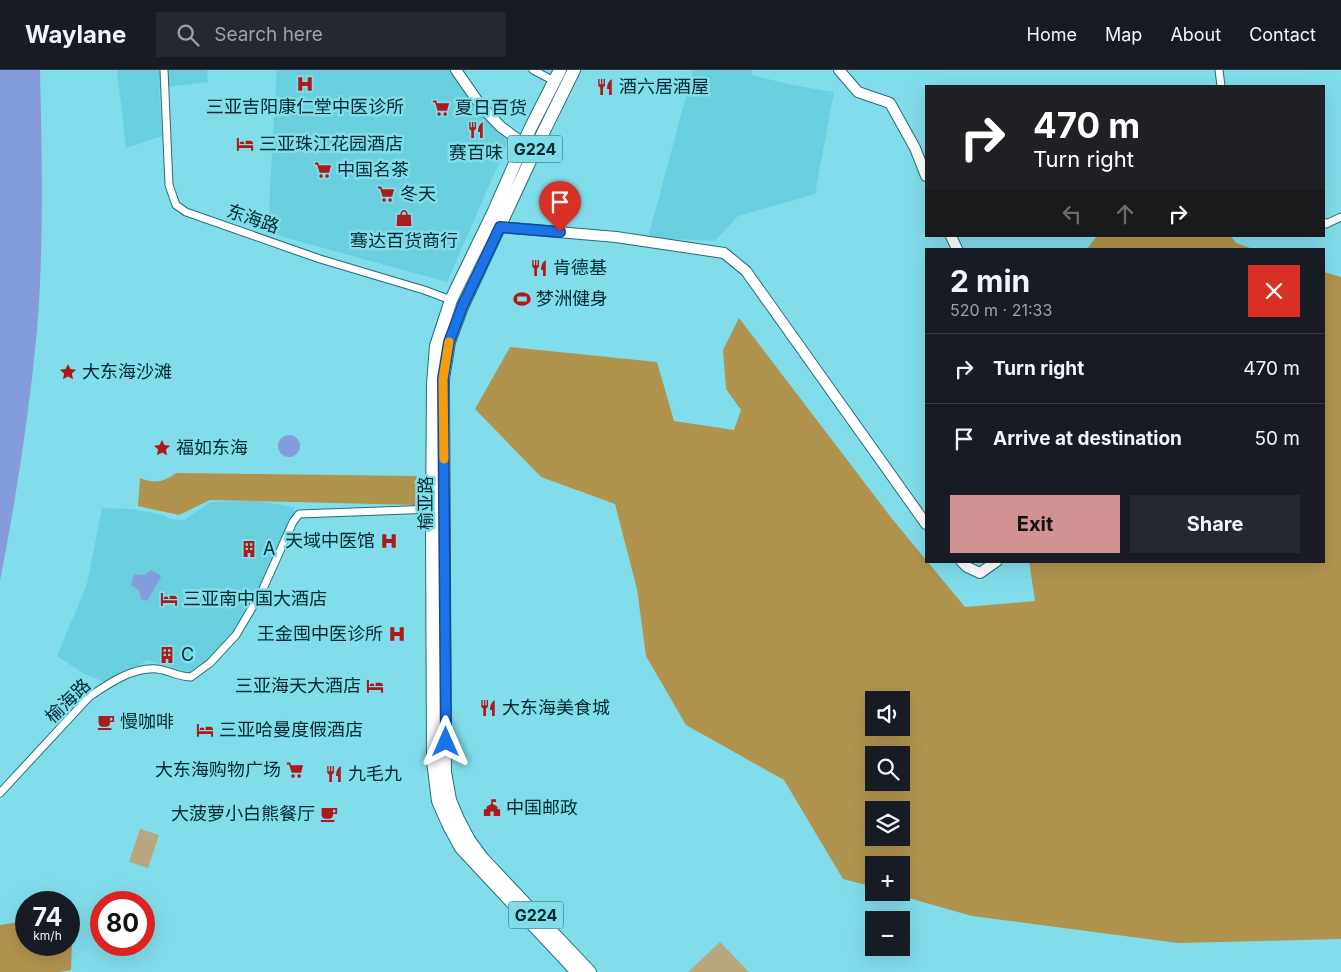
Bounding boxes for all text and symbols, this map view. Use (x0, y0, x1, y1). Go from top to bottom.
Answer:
search box (156, 12, 506, 57)
text: Waylane (25, 20, 126, 49)
icon: search (174, 21, 202, 49)
text: Search here (214, 23, 323, 46)
text: Home (1027, 24, 1077, 45)
text: Map (1105, 24, 1142, 45)
text: About (1170, 24, 1221, 45)
text: Contact (1249, 24, 1316, 45)
hospital icon: 三亚吉阳康仁堂中医诊所 (295, 74, 315, 94)
place label: 酒六居酒屋 (619, 76, 709, 97)
restaurant icon: 酒六居酒屋 (595, 77, 615, 97)
place label: 三亚吉阳康仁堂中医诊所 (206, 96, 404, 117)
place label: 夏日百货 (455, 97, 527, 118)
supermarket icon: 夏日百货 (431, 98, 451, 118)
text: 470 m (1033, 104, 1140, 146)
icon: right (950, 105, 1015, 170)
restaurant icon: 赛百味 (466, 120, 486, 140)
place label: 三亚珠江花园酒店 (259, 133, 403, 154)
hotel icon: 三亚珠江花园酒店 (235, 134, 255, 154)
road number: G224 (508, 136, 562, 162)
place label: 赛百味 (449, 142, 503, 163)
text: Turn right (1033, 146, 1134, 172)
place label: 中国名茶 (337, 159, 409, 180)
supermarket icon: 中国名茶 (313, 160, 333, 180)
pin (539, 181, 581, 232)
place label: 冬天 (400, 183, 436, 204)
supermarket icon: 冬天 (376, 184, 396, 204)
icon: arrive (546, 188, 574, 216)
street label: 东海路 (224, 200, 282, 237)
icon: left (1058, 200, 1086, 228)
icon: ahead (1111, 200, 1139, 228)
icon: right (1164, 200, 1192, 228)
shop icon: 骞达百货商行 (394, 208, 414, 228)
place label: 骞达百货商行 (350, 230, 458, 251)
place label: 肯德基 (553, 257, 607, 278)
restaurant icon: 肯德基 (529, 258, 549, 278)
text: 2 min (950, 263, 1030, 299)
button: close (1248, 265, 1300, 317)
place label: 梦洲健身 (536, 288, 608, 309)
sports icon: 梦洲健身 (512, 289, 532, 309)
text: 520 m · 21:33 (950, 300, 1052, 320)
icon: right (950, 355, 978, 383)
text: Turn right (993, 357, 1084, 380)
text: 470 m (1243, 357, 1300, 380)
place label: 大东海沙滩 (82, 361, 172, 382)
place icon: 大东海沙滩 (58, 362, 78, 382)
icon: arrive (950, 425, 978, 453)
text: Arrive at destination (993, 427, 1182, 450)
text: 50 m (1254, 427, 1300, 450)
place label: 福如东海 (176, 437, 248, 458)
place icon: 福如东海 (152, 438, 172, 458)
street label: 榆亚路 (415, 476, 436, 530)
button: Exit (950, 495, 1120, 553)
button: Share (1130, 495, 1300, 553)
place label: 天域中医馆 (285, 530, 375, 551)
hospital icon: 天域中医馆 (379, 531, 399, 551)
place label: A (263, 538, 275, 559)
building icon: A (239, 539, 259, 559)
place label: 三亚南中国大酒店 (183, 588, 327, 609)
hotel icon: 三亚南中国大酒店 (159, 589, 179, 609)
place label: 王金囤中医诊所 (257, 623, 383, 644)
hospital icon: 王金囤中医诊所 (387, 624, 407, 644)
place label: C (181, 644, 194, 665)
building icon: C (157, 645, 177, 665)
street label: 榆海路 (41, 674, 94, 727)
place label: 三亚海天大酒店 (235, 675, 361, 696)
hotel icon: 三亚海天大酒店 (365, 676, 385, 696)
map controls (865, 691, 910, 956)
button: sound (865, 691, 910, 736)
place label: 大东海美食城 (502, 697, 610, 718)
restaurant icon: 大东海美食城 (478, 698, 498, 718)
place label: 慢咖啡 (120, 711, 174, 732)
cafe icon: 慢咖啡 (96, 712, 116, 732)
position arrow (419, 715, 471, 767)
place label: 三亚哈曼度假酒店 (219, 719, 363, 740)
hotel icon: 三亚哈曼度假酒店 (195, 720, 215, 740)
button: search (865, 746, 910, 791)
place label: 大东海购物广场 (155, 759, 281, 780)
supermarket icon: 大东海购物广场 (285, 760, 305, 780)
place label: 九毛九 (348, 763, 402, 784)
restaurant icon: 九毛九 (324, 764, 344, 784)
place label: 中国邮政 (506, 797, 578, 818)
public building icon: 中国邮政 (482, 798, 502, 818)
button: layers (865, 801, 910, 846)
place label: 大菠萝小白熊餐厅 (171, 803, 315, 824)
cafe icon: 大菠萝小白熊餐厅 (319, 804, 339, 824)
button: + (865, 856, 910, 901)
speed limit sign: 80 (90, 891, 155, 956)
text: 74 (33, 902, 63, 932)
road number: G224 (508, 902, 564, 928)
button: − (865, 911, 910, 956)
text: km/h (33, 928, 62, 943)

